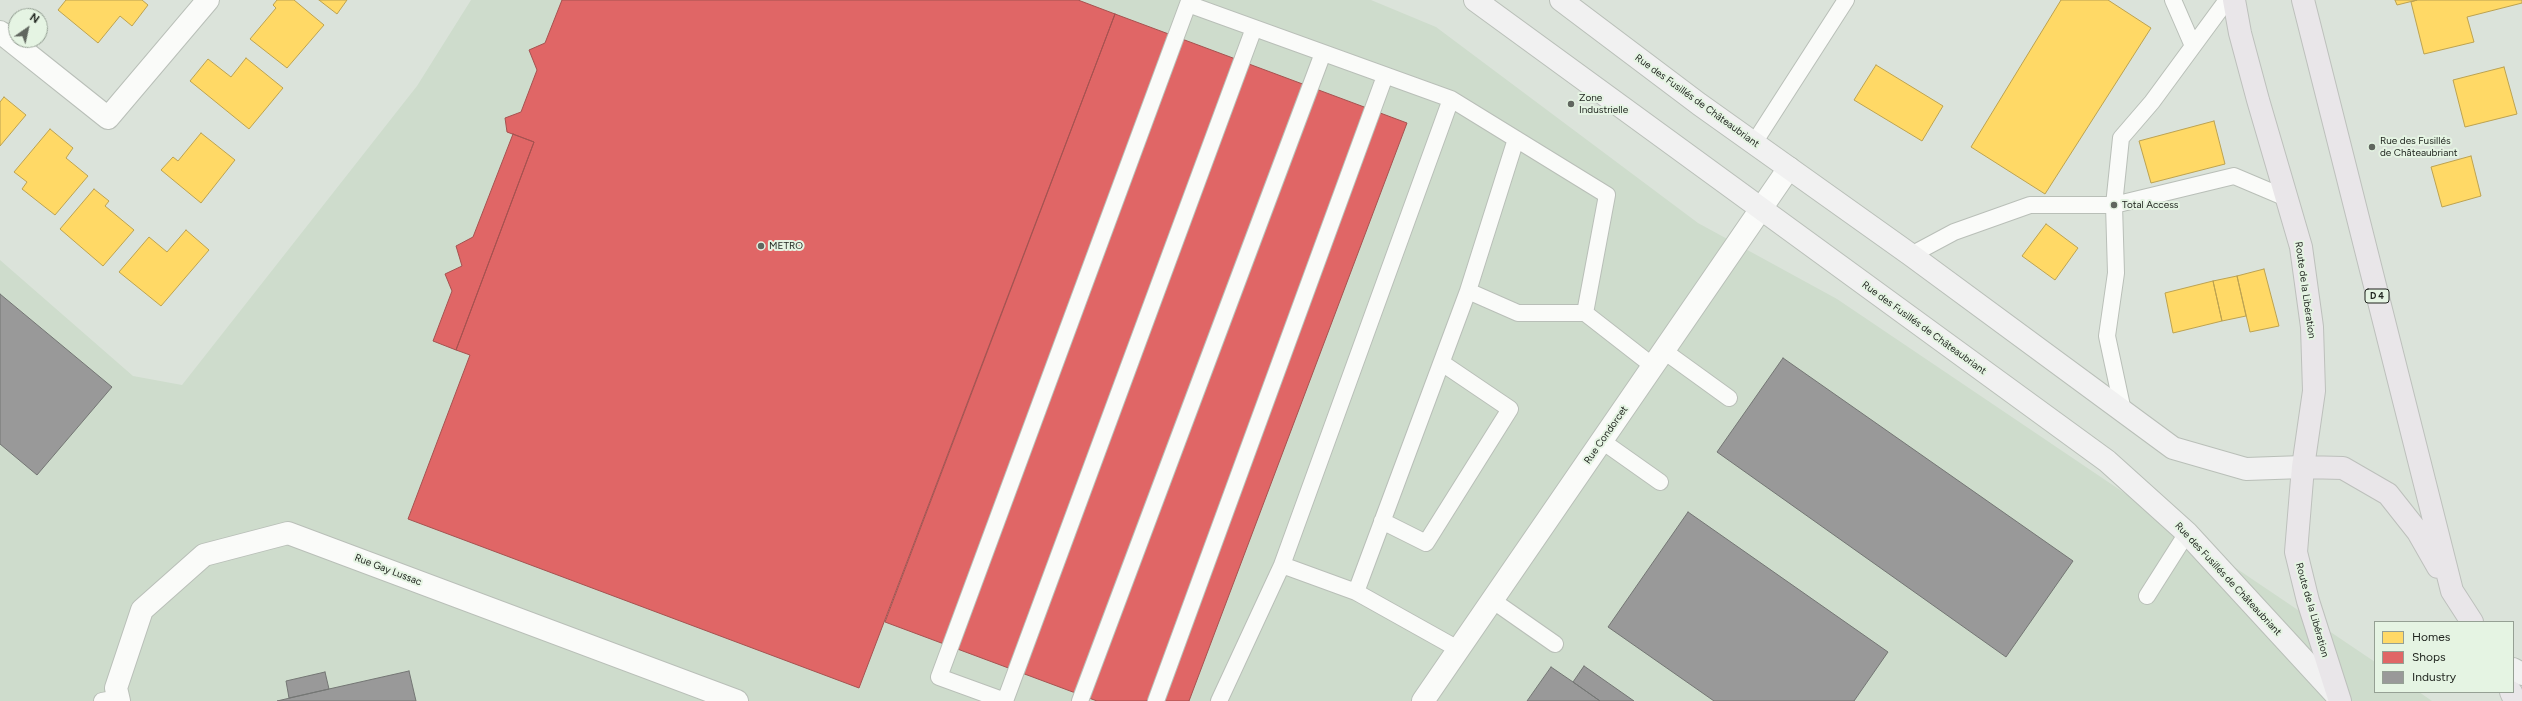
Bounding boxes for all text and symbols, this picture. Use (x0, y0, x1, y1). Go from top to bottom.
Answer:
north arrow (8, 8, 48, 48)
text: N (27, 11, 42, 26)
street label: Rue des Fusillés de Châteaubriant (1633, 52, 1761, 150)
place label: Zone Industrielle (1579, 92, 1628, 116)
marker: Zone Industrielle (1566, 99, 1576, 109)
place label: Rue des Fusillés de Châteaubriant (2380, 135, 2458, 158)
marker: Rue des Fusillés de Châteaubriant (2367, 142, 2377, 152)
place label: Total Access (2122, 199, 2179, 211)
marker: Total Access (2109, 200, 2119, 210)
place label: METRO (769, 240, 803, 252)
marker: METRO (756, 241, 766, 251)
street label: Route de la Libération (2292, 241, 2318, 339)
street label: Rue des Fusillés de Châteaubriant (1860, 279, 1988, 377)
road number: D 4 (2365, 289, 2389, 303)
street label: Rue Condorcet (1582, 404, 1630, 466)
street label: Rue des Fusillés de Châteaubriant (2172, 520, 2284, 638)
street label: Rue Gay Lussac (353, 552, 423, 588)
street label: Route de la Libération (2293, 561, 2331, 659)
legend (2374, 621, 2514, 693)
text: Homes (2412, 630, 2450, 644)
text: Shops (2412, 650, 2446, 664)
text: Industry (2412, 670, 2456, 684)

